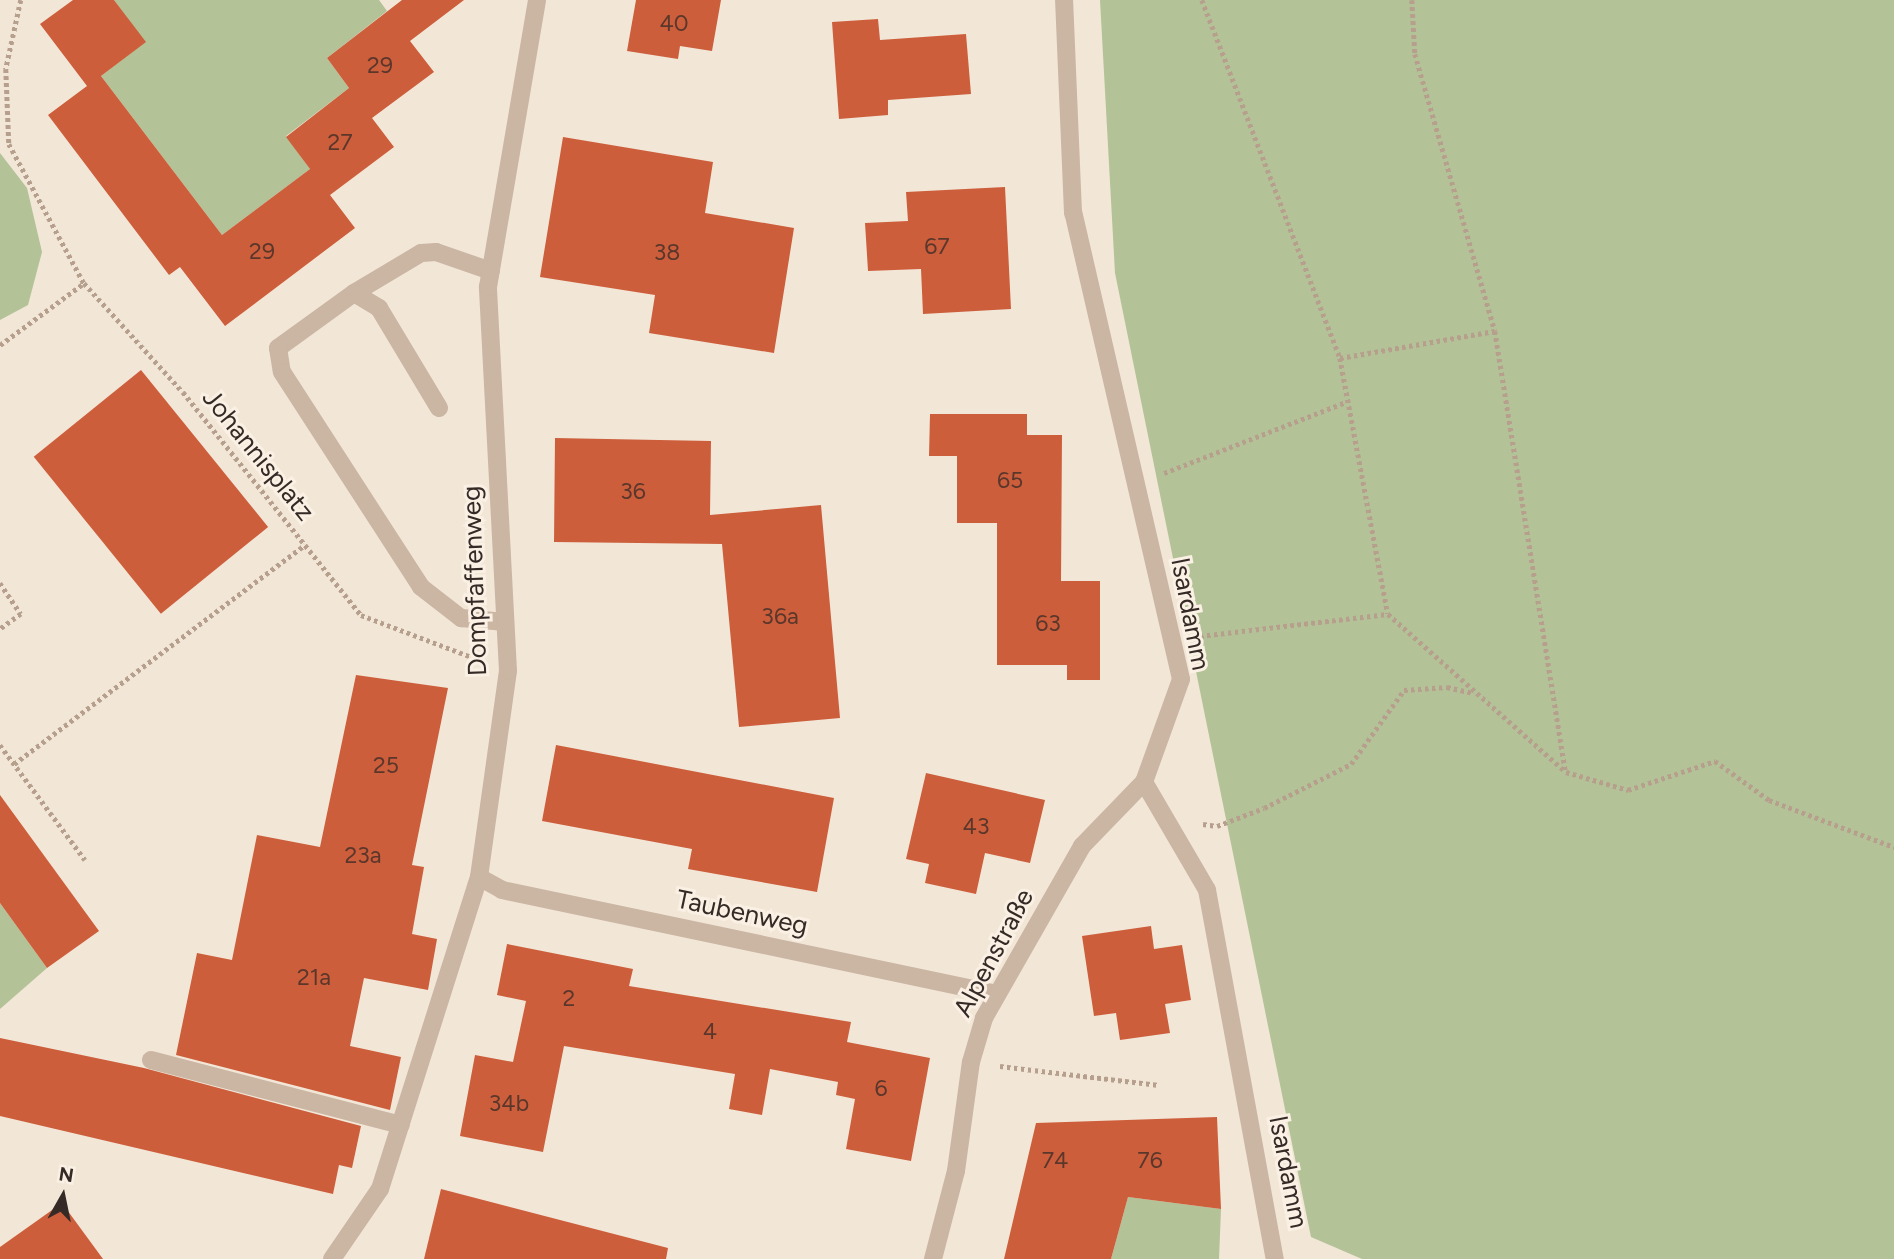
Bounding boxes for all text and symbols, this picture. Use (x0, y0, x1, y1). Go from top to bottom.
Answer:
house number: 40 (659, 9, 689, 37)
house number: 29 (367, 51, 393, 79)
house number: 27 (327, 128, 353, 156)
house number: 67 (924, 232, 950, 260)
house number: 29 (249, 237, 275, 265)
house number: 38 (654, 238, 680, 266)
street label: Johannisplatz (195, 383, 321, 527)
house number: 65 (997, 466, 1023, 494)
house number: 36 (620, 477, 646, 505)
street label: Dompfaffenweg (456, 485, 494, 677)
street label: Isardamm (1164, 555, 1216, 673)
house number: 36a (761, 602, 799, 630)
house number: 63 (1035, 609, 1061, 637)
house number: 25 (373, 751, 399, 779)
house number: 43 (963, 812, 989, 840)
house number: 23a (344, 841, 382, 869)
street label: Taubenweg (673, 884, 811, 942)
street label: Alpenstraße (947, 884, 1041, 1022)
house number: 21a (297, 963, 331, 991)
house number: 2 (563, 984, 575, 1012)
house number: 4 (703, 1017, 717, 1045)
house number: 6 (874, 1074, 888, 1102)
house number: 34b (489, 1089, 529, 1117)
street label: Isardamm (1262, 1113, 1314, 1231)
house number: 74 (1042, 1146, 1068, 1174)
house number: 76 (1137, 1146, 1163, 1174)
north arrow (28, 1161, 98, 1231)
text: N (57, 1162, 75, 1187)

